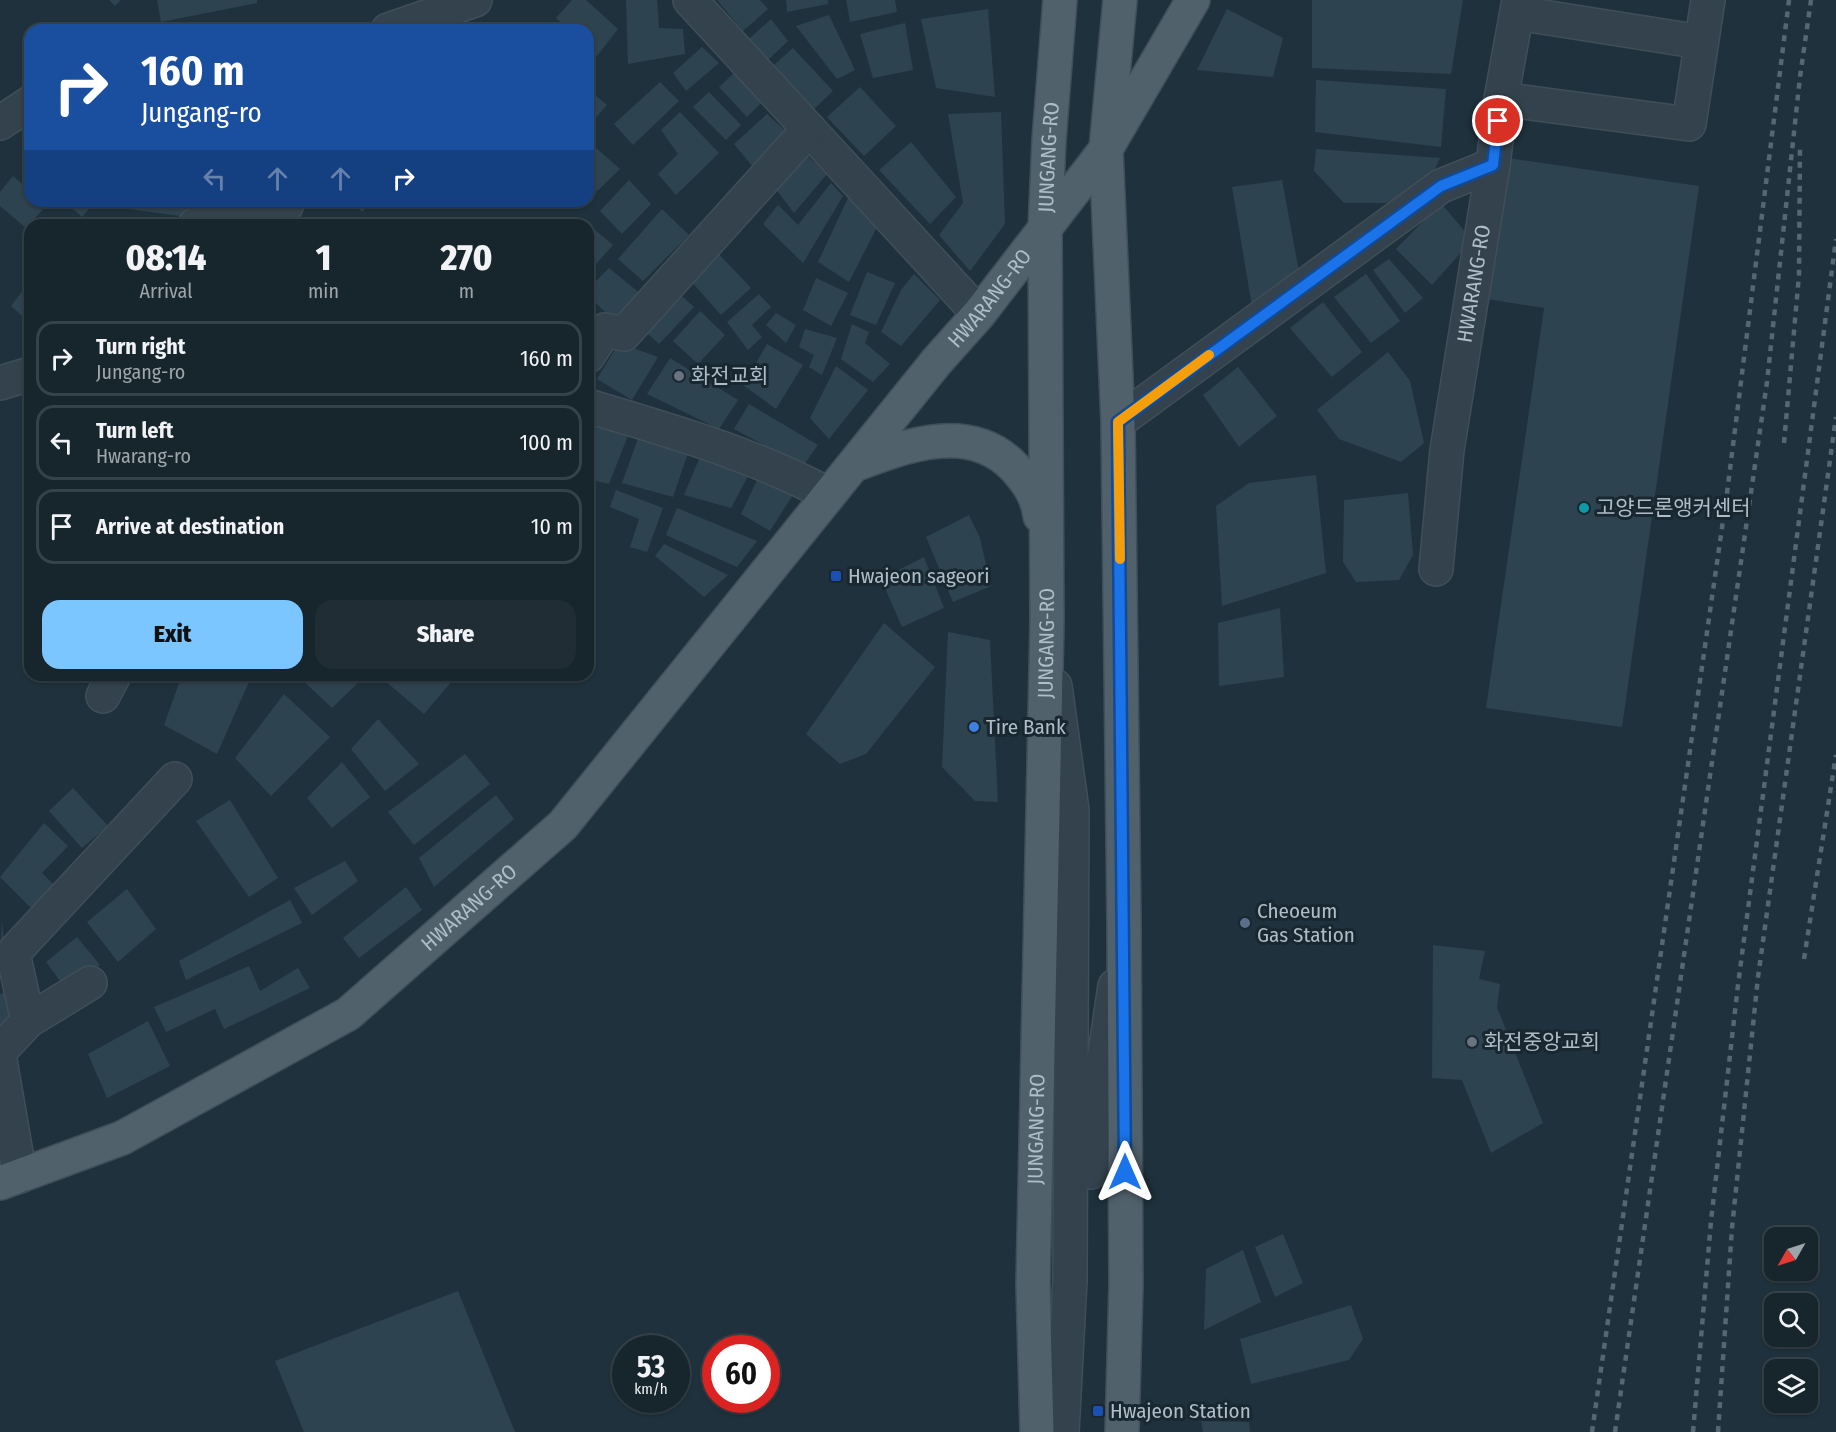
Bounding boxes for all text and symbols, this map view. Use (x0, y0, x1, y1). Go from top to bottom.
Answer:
text: 160 m (141, 46, 244, 96)
icon: right (42, 48, 120, 126)
pin (1472, 95, 1523, 146)
text: Jungang-ro (141, 97, 262, 129)
street label: JUNGANG-RO (1033, 101, 1065, 213)
icon: arrive (1481, 104, 1514, 137)
icon: left (198, 162, 231, 195)
icon: ahead (261, 162, 294, 195)
icon: ahead (324, 162, 357, 195)
icon: right (387, 162, 420, 195)
street label: HWARANG-RO (1452, 223, 1496, 344)
text: 08:14 (126, 236, 206, 280)
text: 1 (316, 236, 331, 280)
text: 270 (440, 236, 492, 280)
street label: HWARANG-RO (942, 244, 1037, 353)
text: Arrival (139, 279, 193, 303)
text: min (308, 279, 339, 303)
text: m (459, 279, 474, 303)
text: Turn right (96, 333, 185, 360)
icon: right (45, 342, 78, 375)
text: 160 m (520, 345, 573, 372)
text: Jungang-ro (96, 360, 185, 384)
place label: 화전교회 (691, 363, 768, 389)
marker: 화전교회 (672, 369, 686, 383)
text: Turn left (96, 417, 174, 444)
icon: left (45, 426, 78, 459)
text: 100 m (519, 429, 573, 456)
text: Hwarang-ro (96, 444, 191, 468)
place label: 고양드론앵커센터 (1596, 495, 1751, 521)
marker: 고양드론앵커센터 (1577, 501, 1591, 515)
icon: arrive (45, 510, 78, 543)
text: Arrive at destination (96, 513, 284, 540)
text: 10 m (531, 513, 573, 540)
place label: Hwajeon sageori (848, 563, 989, 589)
marker: Hwajeon sageori (829, 569, 843, 583)
street label: JUNGANG-RO (1032, 588, 1060, 699)
button: Exit (42, 600, 303, 669)
button: Share (315, 600, 576, 669)
place label: Tire Bank (986, 714, 1066, 740)
marker: Tire Bank (967, 720, 981, 734)
street label: HWARANG-RO (416, 859, 522, 957)
place label: Cheoeum Gas Station (1257, 898, 1355, 948)
marker: Cheoeum Gas Station (1238, 916, 1252, 930)
place label: 화전중앙교회 (1484, 1029, 1600, 1055)
marker: 화전중앙교회 (1465, 1035, 1479, 1049)
street label: JUNGANG-RO (1022, 1073, 1050, 1185)
position arrow (1093, 1140, 1157, 1204)
north arrow (1764, 1227, 1818, 1281)
map controls (1764, 1227, 1818, 1413)
button: search (1764, 1293, 1818, 1347)
speed limit sign: 60 (702, 1335, 780, 1413)
text: 53 (637, 1349, 665, 1385)
button: layers (1764, 1359, 1818, 1413)
text: km/h (634, 1380, 668, 1398)
place label: Hwajeon Station (1110, 1398, 1251, 1424)
marker: Hwajeon Station (1091, 1404, 1105, 1418)

